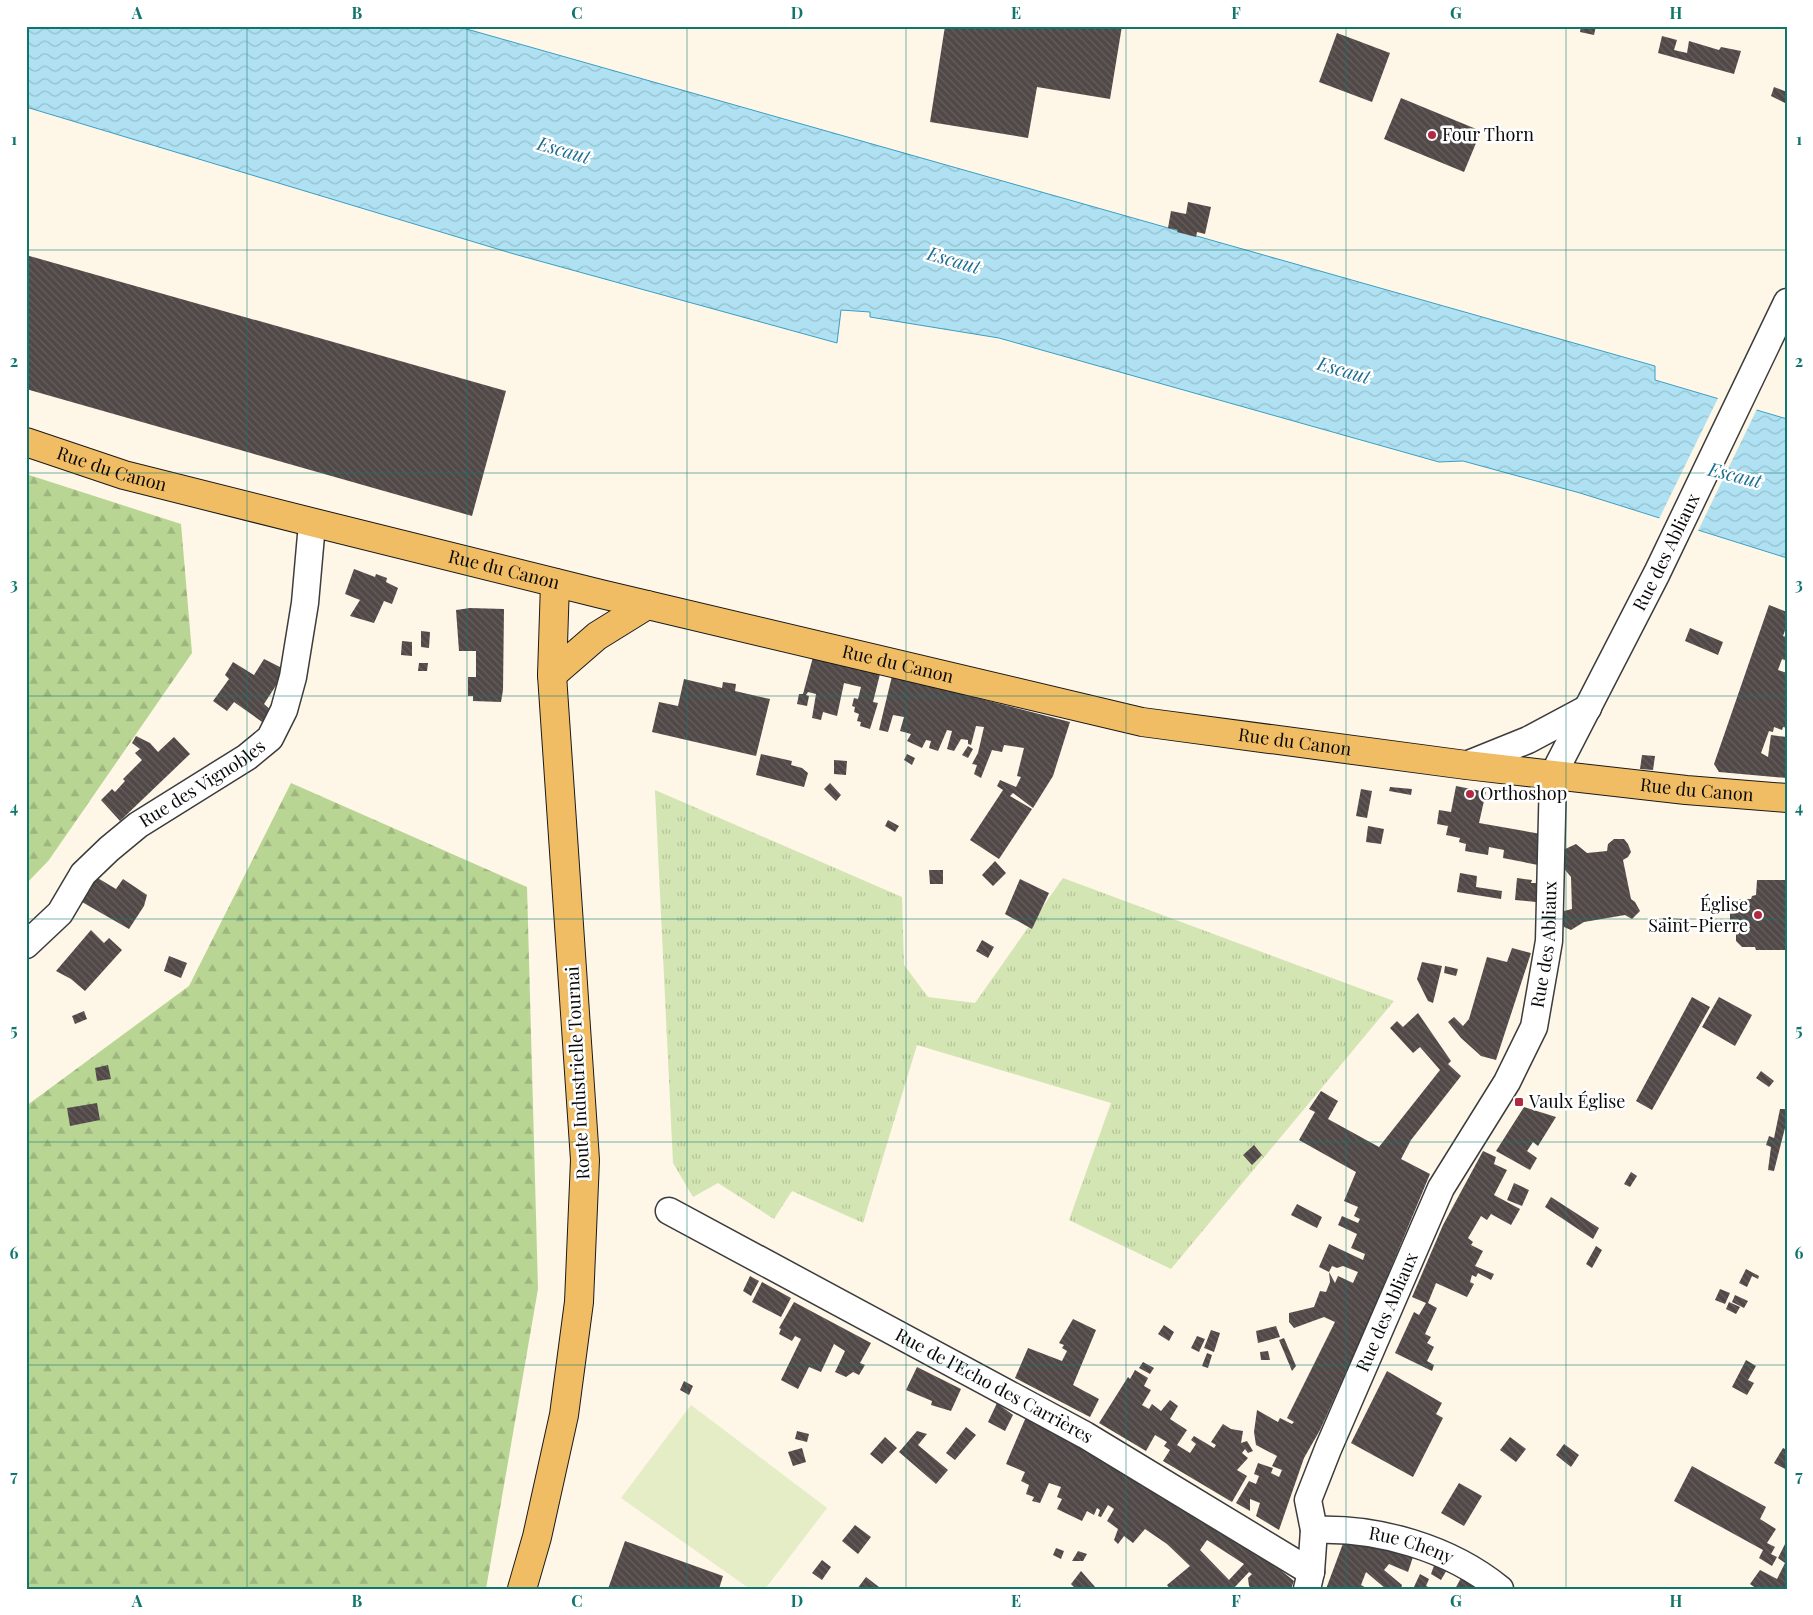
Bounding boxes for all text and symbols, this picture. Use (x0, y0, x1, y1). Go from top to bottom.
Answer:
text: A (131, 2, 143, 23)
text: B (352, 2, 363, 23)
text: C (571, 2, 583, 23)
text: D (791, 2, 803, 23)
text: E (1011, 2, 1021, 23)
text: F (1231, 2, 1241, 23)
text: G (1450, 2, 1462, 23)
text: H (1670, 2, 1683, 23)
place label: Four Thorn (1442, 122, 1534, 146)
text: 1 (11, 128, 17, 149)
text: 1 (1796, 128, 1802, 149)
water label: Escaut (534, 129, 595, 169)
marker: Four Thorn (1426, 129, 1438, 141)
water label: Escaut (924, 239, 985, 279)
water label: Escaut (1314, 349, 1375, 389)
text: 2 (10, 350, 18, 371)
text: 2 (1795, 350, 1803, 371)
street label: Rue du Canon (54, 440, 170, 496)
water label: Escaut (1705, 455, 1766, 494)
street label: Rue des Abliaux (1627, 488, 1705, 614)
street label: Rue du Canon (446, 544, 563, 594)
text: 3 (10, 573, 18, 594)
text: 3 (1795, 573, 1803, 594)
street label: Rue du Canon (840, 638, 956, 688)
street label: Rue du Canon (1237, 722, 1353, 761)
street label: Rue des Vignobles (134, 734, 270, 832)
street label: Rue du Canon (1639, 772, 1755, 806)
place label: Orthoshop (1480, 781, 1567, 805)
marker: Orthoshop (1464, 788, 1476, 800)
text: 4 (10, 796, 18, 817)
text: 4 (1795, 796, 1803, 817)
street label: Rue des Abliaux (1525, 880, 1561, 1010)
place label: Église Saint-Pierre (1648, 892, 1748, 937)
marker: Église Saint-Pierre (1752, 909, 1764, 921)
street label: Route Industrielle Tournai (559, 966, 595, 1180)
text: 5 (10, 1019, 18, 1040)
text: 5 (1795, 1019, 1803, 1040)
place label: Vaulx Église (1528, 1089, 1625, 1113)
marker: Vaulx Église (1513, 1096, 1525, 1108)
text: 6 (10, 1242, 19, 1263)
text: 6 (1795, 1242, 1804, 1263)
street label: Rue des Abliaux (1350, 1248, 1423, 1375)
street label: Rue de l'Echo des Carrières (891, 1322, 1098, 1448)
text: 7 (10, 1465, 18, 1486)
text: 7 (1795, 1465, 1803, 1486)
street label: Rue Cheny (1367, 1520, 1458, 1569)
text: A (131, 1590, 143, 1611)
text: B (352, 1590, 363, 1611)
text: C (571, 1590, 583, 1611)
text: D (791, 1590, 803, 1611)
text: E (1011, 1590, 1021, 1611)
text: F (1231, 1590, 1241, 1611)
text: G (1450, 1590, 1462, 1611)
text: H (1670, 1590, 1683, 1611)

